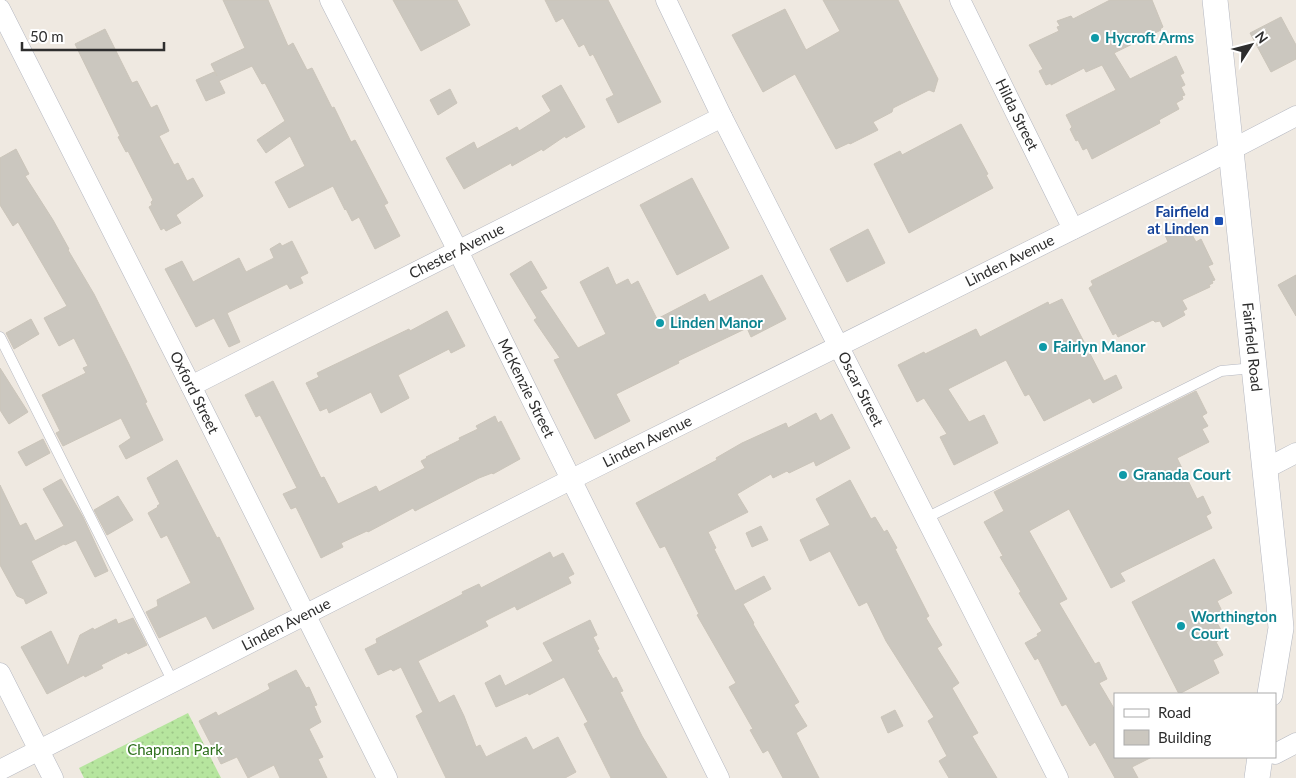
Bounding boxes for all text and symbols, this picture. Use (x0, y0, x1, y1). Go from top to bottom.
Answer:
scale bar (22, 20, 165, 52)
north arrow (1226, 20, 1276, 70)
text: 50 m (30, 27, 64, 45)
place label: Hycroft Arms (1105, 28, 1194, 46)
text: N (1252, 28, 1272, 46)
marker: Hycroft Arms (1089, 32, 1101, 44)
street label: Hilda Street (992, 75, 1043, 154)
place label: Fairfield at Linden (1147, 202, 1209, 237)
marker: Fairfield at Linden (1213, 215, 1225, 227)
street label: Chester Avenue (406, 219, 507, 282)
street label: Linden Avenue (962, 230, 1057, 290)
street label: Fairfield Road (1239, 301, 1267, 392)
place label: Linden Manor (670, 313, 763, 331)
marker: Linden Manor (654, 317, 666, 329)
street label: McKenzie Street (495, 335, 559, 441)
place label: Fairlyn Manor (1053, 337, 1146, 355)
marker: Fairlyn Manor (1037, 341, 1049, 353)
street label: Oxford Street (167, 348, 224, 437)
street label: Oscar Street (835, 348, 888, 430)
street label: Linden Avenue (599, 411, 695, 470)
place label: Granada Court (1133, 465, 1231, 483)
marker: Granada Court (1117, 469, 1129, 481)
street label: Linden Avenue (238, 593, 333, 654)
place label: Worthington Court (1191, 607, 1277, 642)
marker: Worthington Court (1175, 620, 1187, 632)
legend (1114, 693, 1276, 758)
text: Road (1158, 703, 1191, 721)
text: Building (1158, 728, 1211, 746)
park label: Chapman Park (127, 740, 223, 758)

